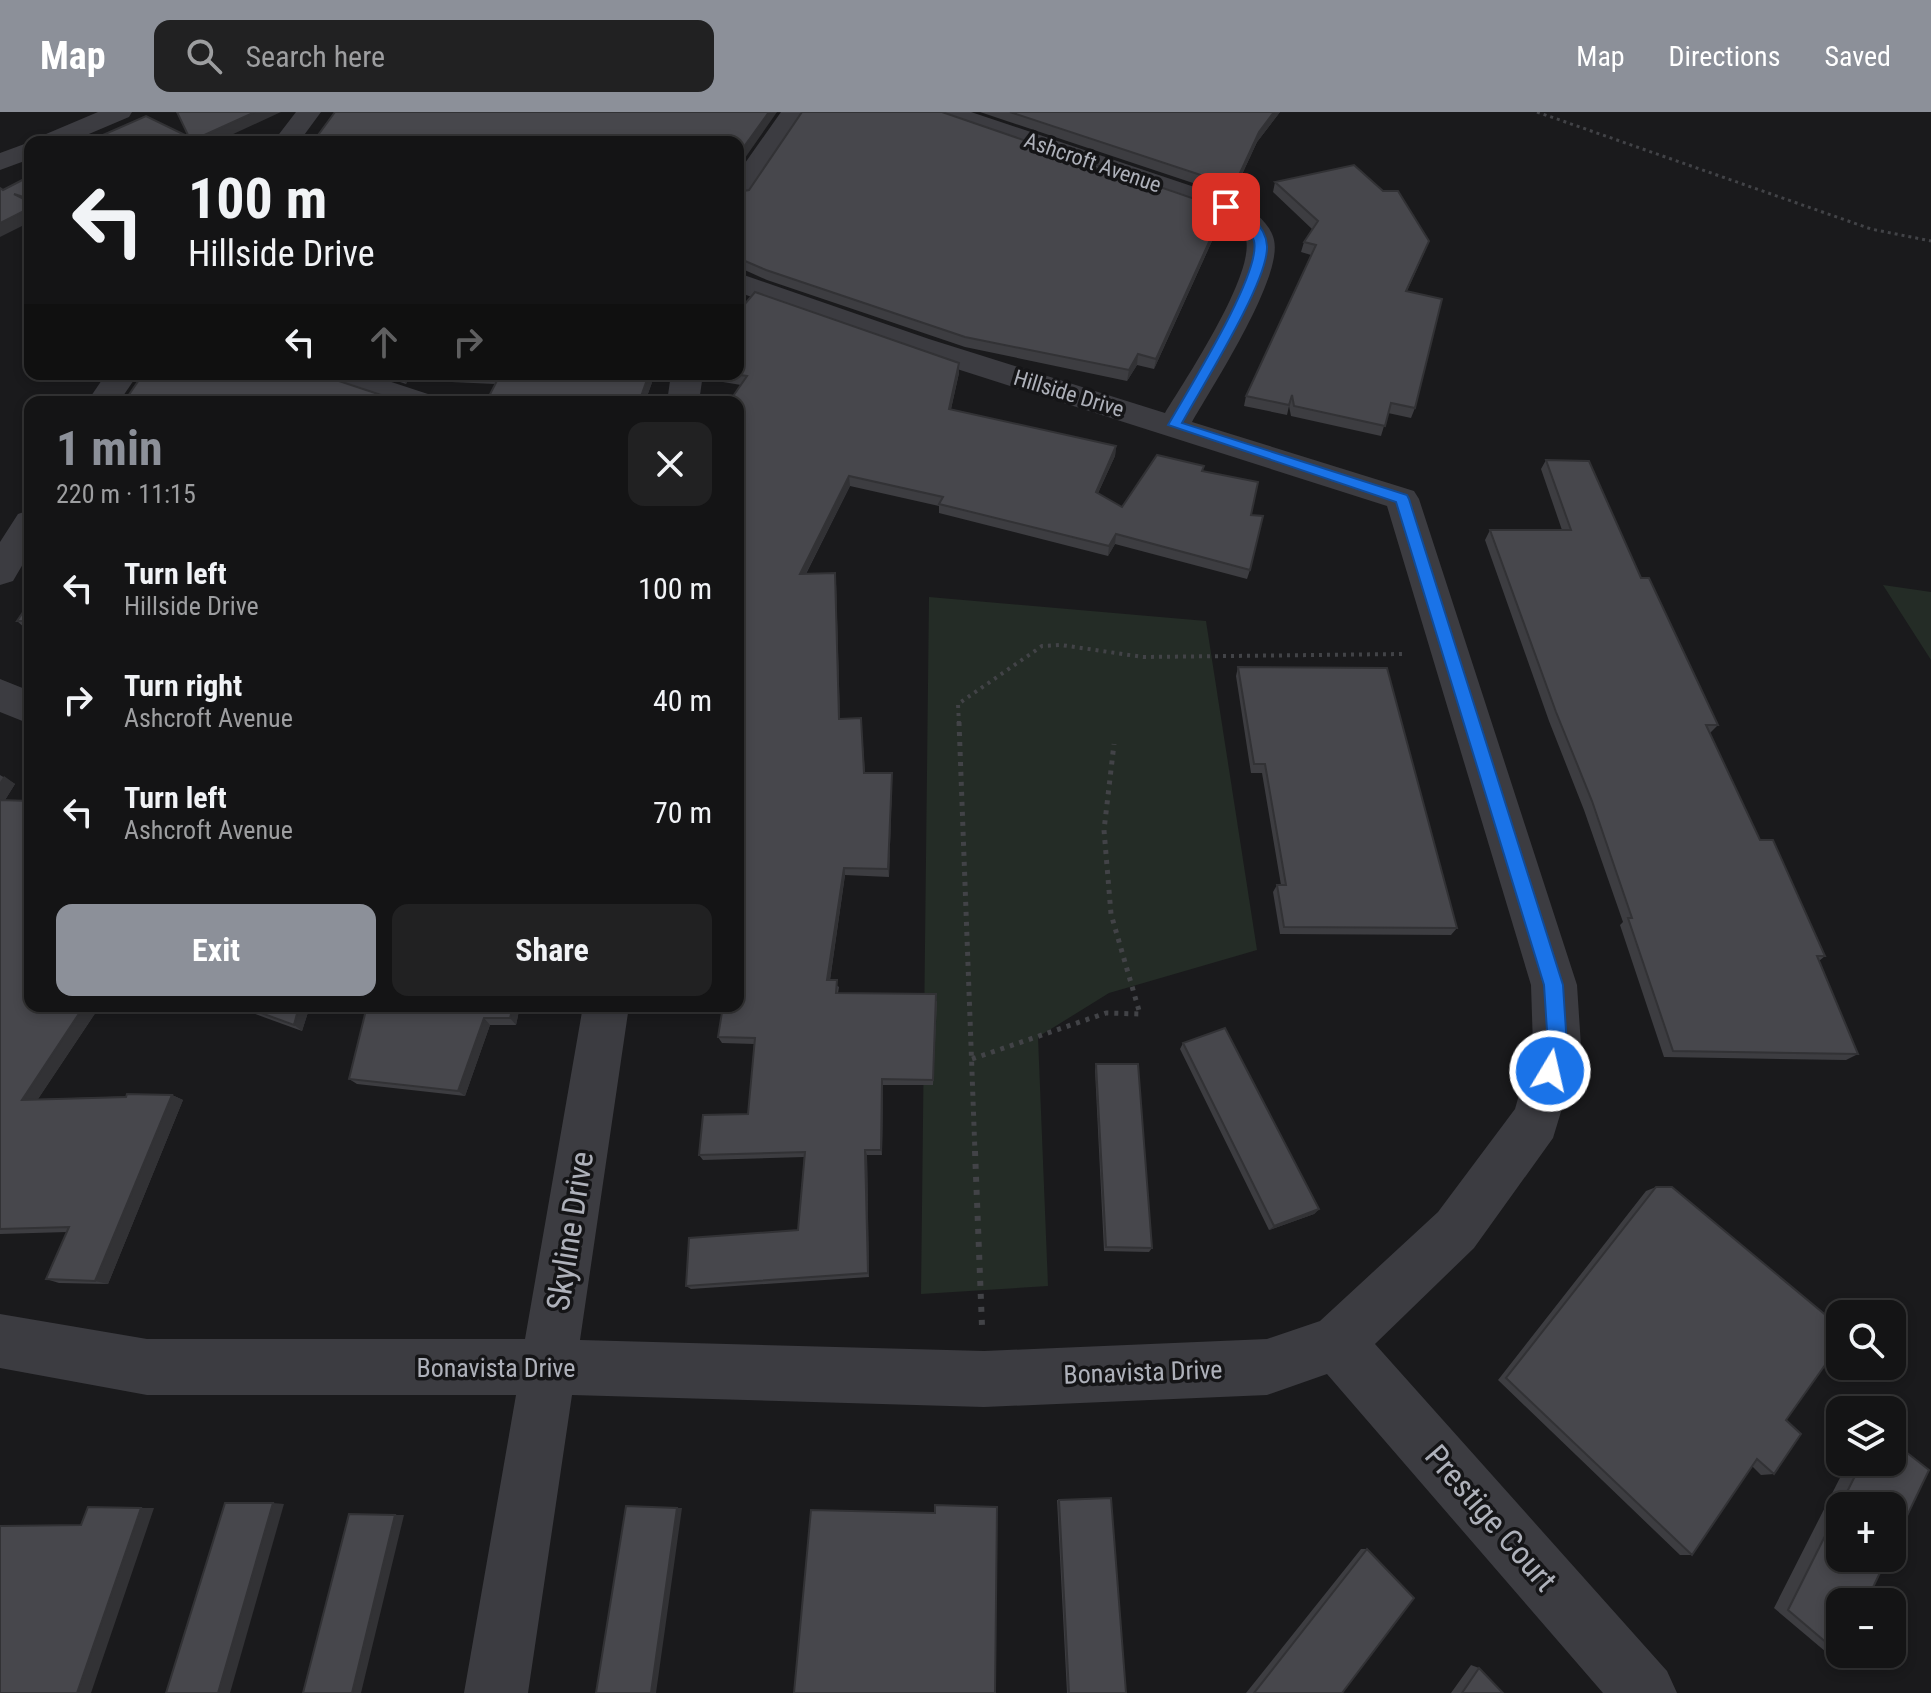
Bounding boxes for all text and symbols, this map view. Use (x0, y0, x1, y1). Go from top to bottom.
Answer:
search box (154, 20, 714, 92)
text: Map (40, 34, 106, 78)
icon: search (182, 34, 226, 78)
text: Search here (246, 39, 385, 74)
text: Map (1576, 40, 1625, 73)
text: Directions (1669, 40, 1780, 73)
text: Saved (1824, 40, 1891, 73)
street label: Ashcroft Avenue (1021, 127, 1164, 198)
text: 100 m (188, 166, 327, 232)
icon: left (56, 168, 160, 272)
pin (1192, 173, 1260, 241)
icon: arrive (1204, 185, 1248, 229)
text: Hillside Drive (188, 233, 375, 275)
icon: left (278, 320, 322, 364)
icon: ahead (362, 320, 406, 364)
icon: right (446, 320, 490, 364)
street label: Hillside Drive (1011, 365, 1127, 422)
text: 1 min (56, 420, 163, 477)
button: close (628, 422, 712, 506)
text: 220 m · 11:15 (56, 479, 196, 509)
text: Turn left (124, 556, 227, 591)
icon: left (56, 566, 100, 610)
text: 100 m (638, 571, 712, 606)
text: Hillside Drive (124, 591, 259, 621)
text: Turn right (124, 668, 242, 703)
icon: right (56, 678, 100, 722)
text: 40 m (653, 683, 712, 718)
text: Ashcroft Avenue (124, 703, 293, 733)
text: Turn left (124, 780, 227, 815)
icon: left (56, 790, 100, 834)
text: 70 m (653, 795, 712, 830)
text: Ashcroft Avenue (124, 815, 293, 845)
button: Exit (56, 904, 376, 996)
button: Share (392, 904, 712, 996)
position arrow (1508, 1029, 1592, 1113)
street label: Skyline Drive (539, 1149, 601, 1313)
map controls (1826, 1300, 1906, 1668)
button: search (1826, 1300, 1906, 1380)
street label: Bonavista Drive (416, 1353, 576, 1383)
street label: Bonavista Drive (1063, 1354, 1223, 1390)
button: layers (1826, 1396, 1906, 1476)
street label: Prestige Court (1417, 1437, 1565, 1599)
button: + (1826, 1492, 1906, 1572)
button: − (1826, 1588, 1906, 1668)

